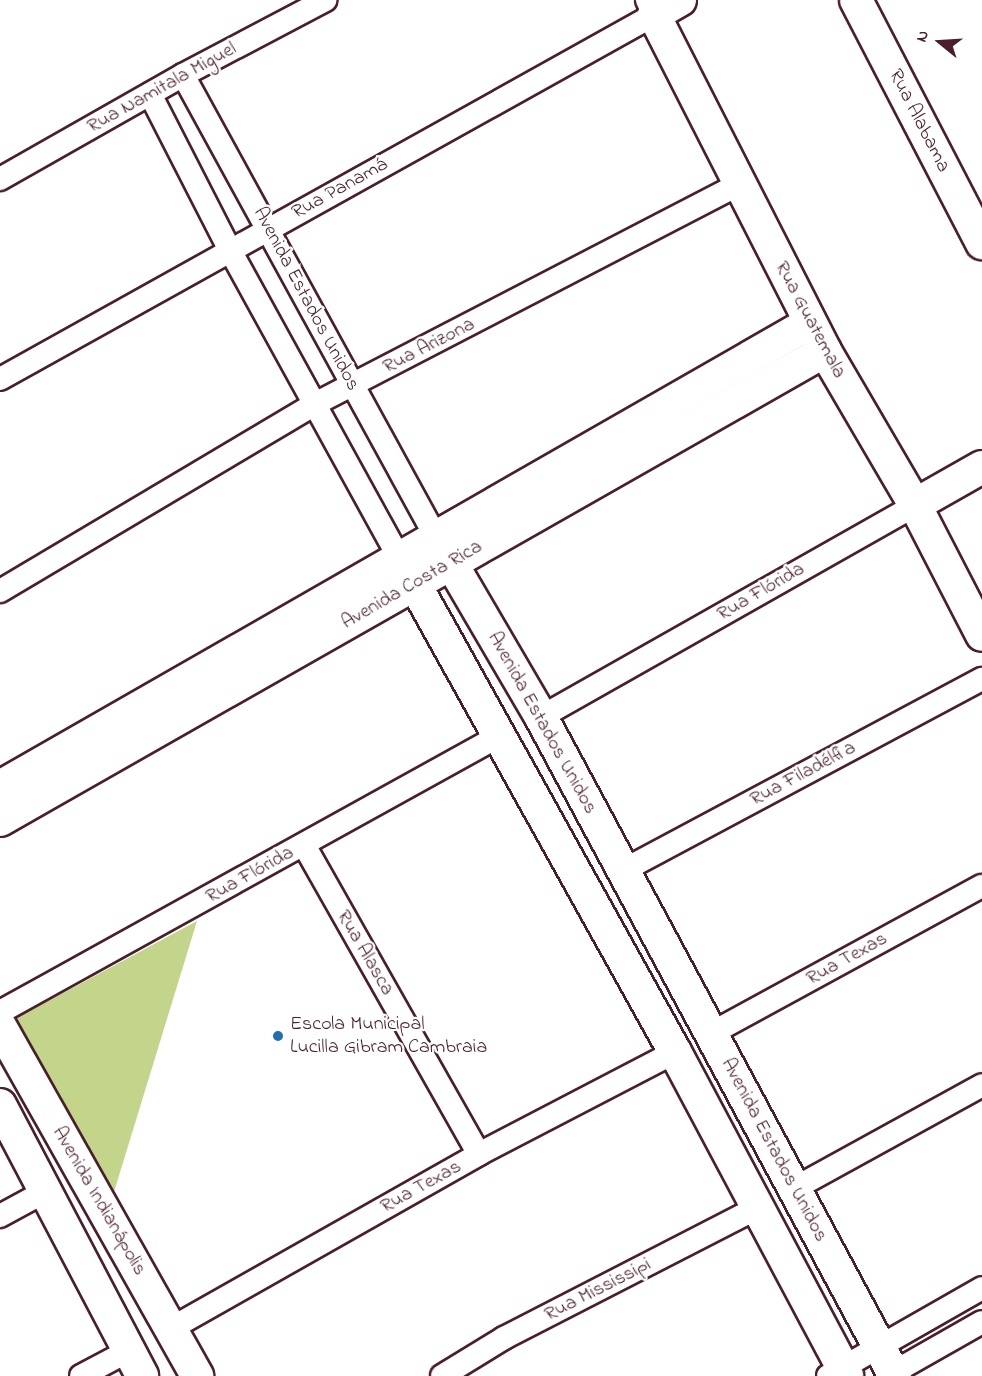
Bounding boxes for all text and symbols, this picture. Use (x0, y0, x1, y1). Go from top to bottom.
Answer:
north arrow (910, 12, 970, 72)
text: N (910, 28, 936, 45)
street label: Rua Namitala Miguel (83, 37, 241, 139)
street label: Rua Alabama (883, 65, 955, 177)
street label: Rua Panamá (288, 153, 392, 225)
street label: Avenida Estados Unidos (247, 203, 365, 395)
street label: Rua Guatemala (769, 257, 851, 383)
street label: Rua Arizona (379, 313, 479, 379)
street label: Avenida Costa Rica (337, 535, 487, 635)
street label: Rua Flórida (713, 557, 809, 627)
street label: Avenida Estados Unidos (482, 628, 602, 818)
street label: Rua Filadélfia (746, 736, 860, 812)
street label: Rua Flórida (202, 841, 298, 909)
street label: Rua Alasca (331, 906, 399, 1000)
street label: Rua Texas (802, 927, 892, 991)
place label: Escola Municipal Lucilla Gibram Cambraia (290, 1012, 487, 1059)
marker: Escola Municipal Lucilla Gibram Cambraia (271, 1029, 285, 1043)
street label: Avenida Estados Unidos (715, 1054, 833, 1246)
street label: Avenida Indianápolis (47, 1122, 151, 1280)
street label: Rua Texas (376, 1155, 466, 1219)
street label: Rua Mississipi (541, 1253, 655, 1327)

